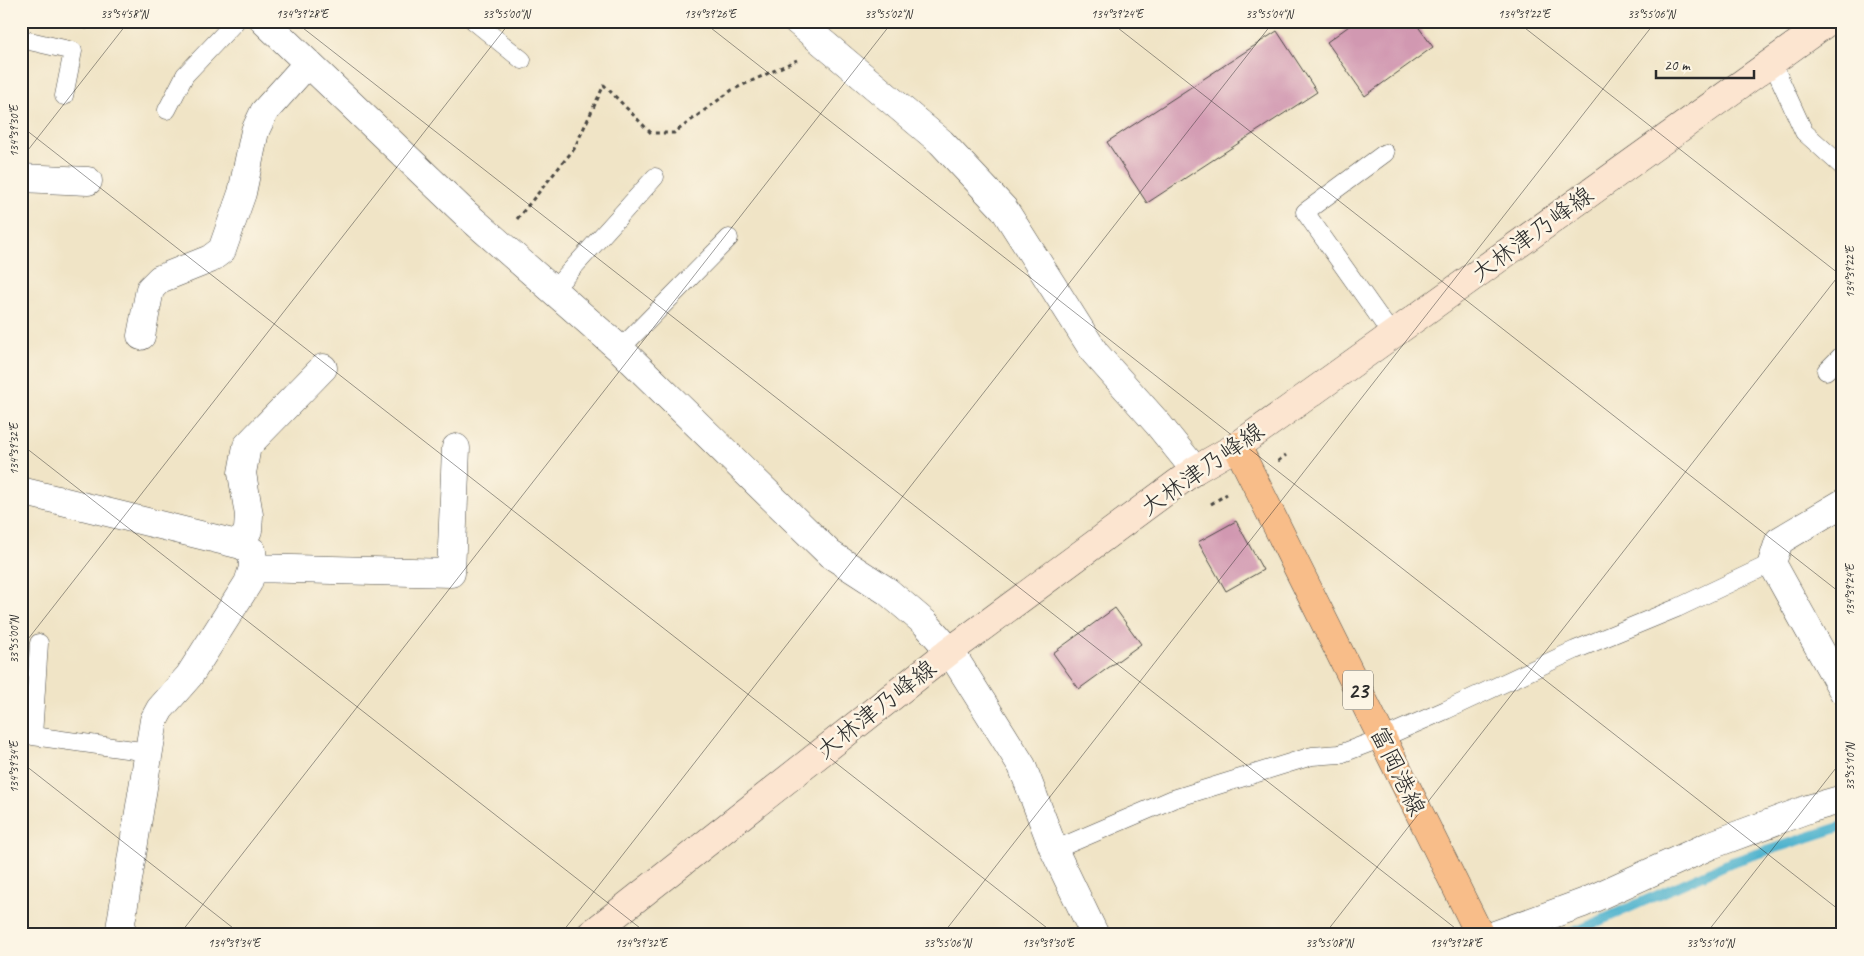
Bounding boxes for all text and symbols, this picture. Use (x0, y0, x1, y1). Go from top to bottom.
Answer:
text: 33°54'58"N (100, 6, 149, 22)
text: 134°39'28"E (276, 6, 330, 22)
text: 33°55'00"N (482, 6, 531, 22)
text: 134°39'26"E (684, 6, 738, 22)
text: 33°55'02"N (864, 6, 913, 22)
text: 134°39'24"E (1091, 6, 1145, 22)
text: 33°55'04"N (1245, 6, 1294, 22)
text: 134°39'22"E (1498, 6, 1552, 22)
text: 33°55'06"N (1627, 6, 1676, 22)
scale bar (1656, 48, 1754, 80)
text: 20 m (1664, 56, 1691, 75)
text: 134°39'30"E (6, 103, 22, 157)
street label: 大林津乃峰線 (1465, 180, 1599, 288)
text: 134°39'22"E (1842, 244, 1858, 298)
street label: 大林津乃峰線 (1134, 415, 1270, 523)
text: 134°39'32"E (6, 421, 22, 475)
text: 134°39'24"E (1842, 562, 1858, 616)
text: 33°55'00"N (6, 615, 22, 664)
street label: 大林津乃峰線 (810, 653, 942, 765)
road number: 23 (1343, 670, 1373, 710)
street label: 富岡港線 (1363, 721, 1433, 821)
text: 134°39'34"E (6, 739, 22, 793)
text: 33°55'10"N (1842, 742, 1858, 791)
text: 134°39'34"E (208, 935, 262, 951)
text: 134°39'32"E (615, 935, 669, 951)
text: 33°55'06"N (923, 935, 972, 951)
text: 134°39'30"E (1022, 935, 1076, 951)
text: 33°55'08"N (1305, 935, 1354, 951)
text: 134°39'28"E (1430, 935, 1484, 951)
text: 33°55'10"N (1686, 935, 1735, 951)

